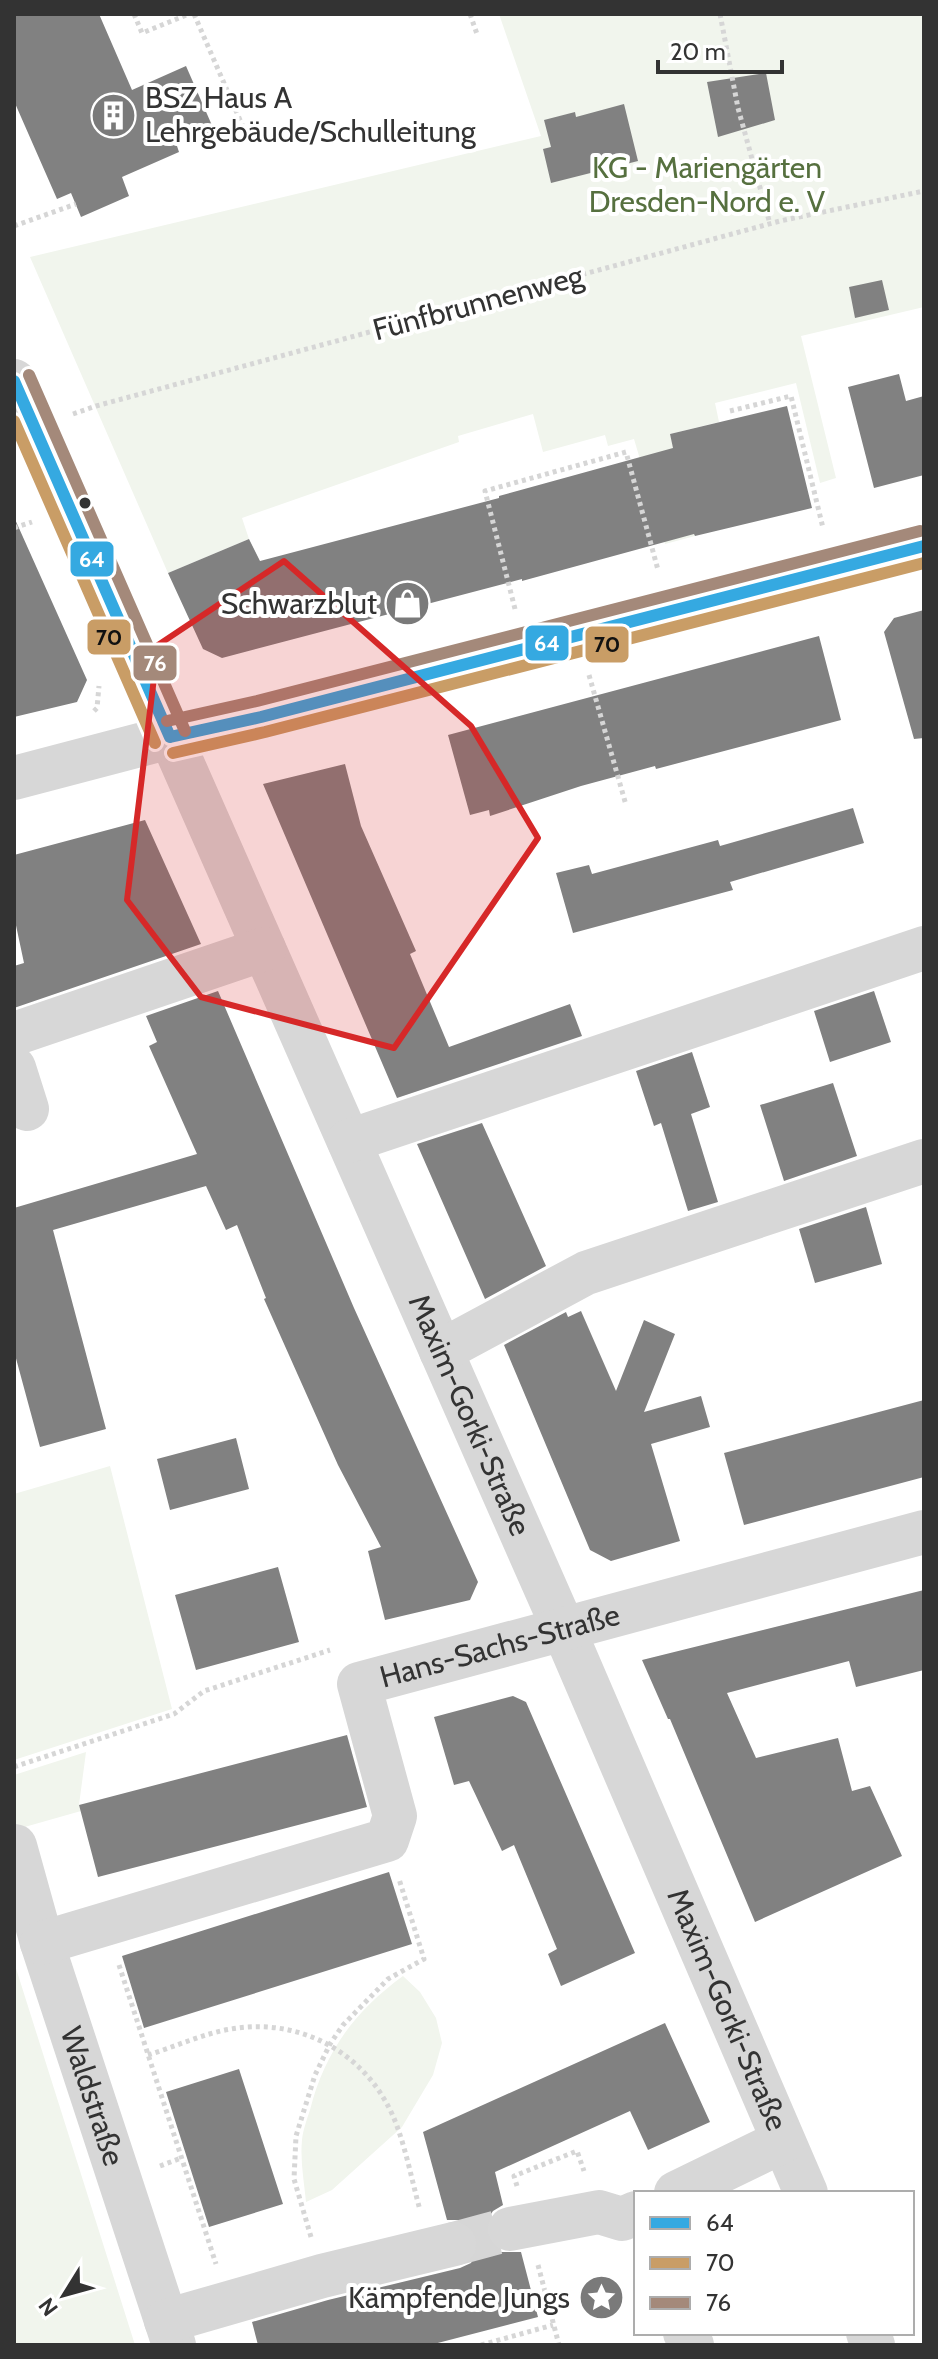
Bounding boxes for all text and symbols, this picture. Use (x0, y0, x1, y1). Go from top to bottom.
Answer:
scale bar (658, 24, 782, 74)
text: 20 m (670, 37, 726, 66)
place label: BSZ Haus A Lehrgebäude/Schulleitung (145, 79, 477, 150)
building icon: BSZ Haus A Lehrgebäude/Schulleitung (90, 91, 138, 139)
park label: KG - Mariengärten Dresden-Nord e. V (589, 149, 826, 220)
street label: Fünfbrunnenweg (369, 256, 588, 348)
unlabelled marker (77, 495, 93, 511)
line badge: 64 (69, 540, 115, 578)
text: 64 (79, 546, 105, 573)
shop icon: Schwarzblut (384, 580, 432, 628)
place label: Schwarzblut (221, 585, 377, 622)
line badge: 70 (86, 618, 132, 656)
text: 70 (96, 624, 122, 651)
line badge: 64 (524, 624, 570, 662)
line badge: 70 (584, 625, 630, 664)
text: 64 (534, 630, 560, 657)
text: 70 (594, 631, 620, 658)
line badge: 76 (132, 644, 178, 682)
text: 76 (143, 650, 167, 677)
street label: Maxim-Gorki-Straße (401, 1289, 539, 1541)
street label: Hans-Sachs-Straße (376, 1596, 624, 1696)
street label: Maxim-Gorki-Straße (659, 1883, 796, 2136)
street label: Waldstraße (53, 2022, 133, 2170)
legend (634, 2191, 914, 2335)
text: 64 (706, 2208, 734, 2237)
text: 70 (706, 2248, 735, 2277)
north arrow (24, 2255, 104, 2335)
place icon: Kämpfende Jungs (577, 2274, 625, 2322)
place label: Kämpfende Jungs (348, 2279, 570, 2316)
text: 76 (706, 2288, 731, 2317)
text: N (33, 2292, 64, 2321)

